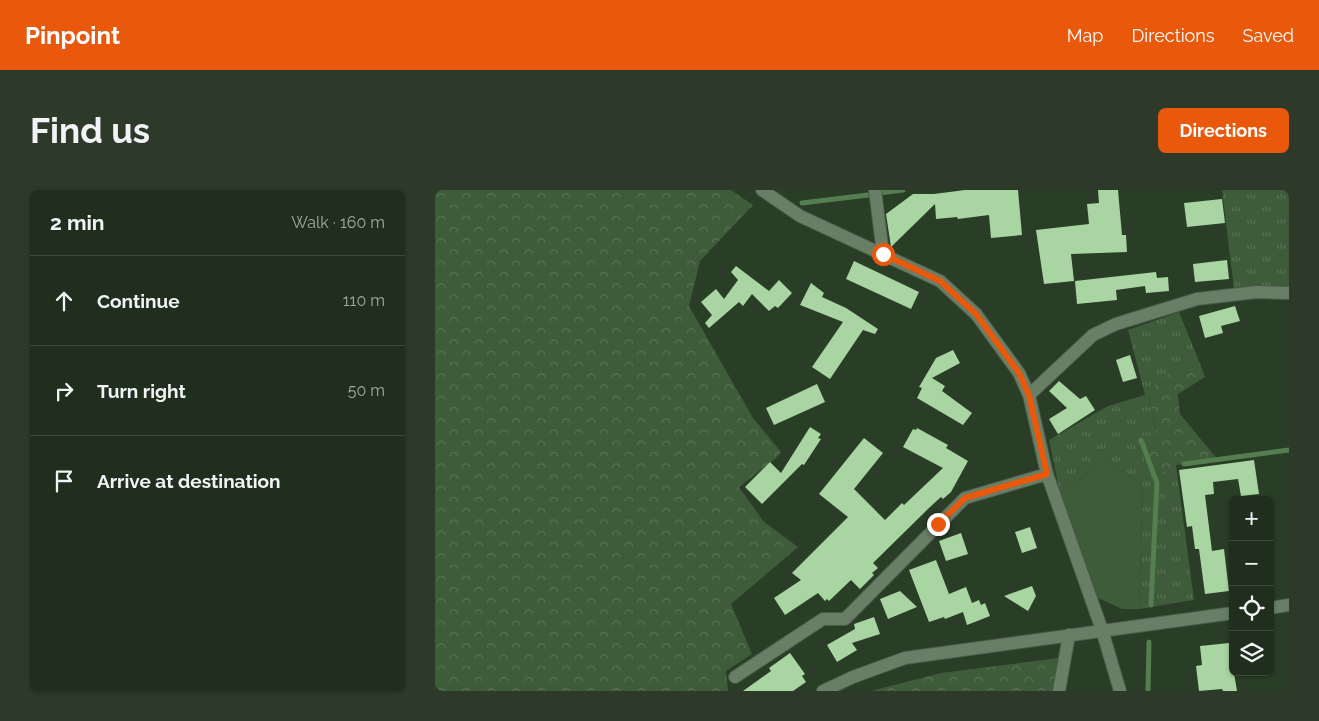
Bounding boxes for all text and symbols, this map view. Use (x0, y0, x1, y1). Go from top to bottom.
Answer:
text: Pinpoint (25, 21, 120, 50)
text: Map (1067, 25, 1103, 46)
text: Directions (1131, 25, 1215, 46)
text: Saved (1243, 25, 1294, 46)
button: Directions (1158, 108, 1289, 153)
text: Find us (30, 110, 150, 151)
text: 2 min (50, 210, 104, 235)
text: Walk · 160 m (291, 213, 385, 232)
route start (872, 243, 895, 266)
icon: ahead (50, 287, 78, 315)
text: Continue (97, 290, 180, 312)
text: 110 m (343, 291, 385, 310)
icon: right (50, 377, 78, 405)
text: Turn right (97, 380, 186, 402)
text: 50 m (348, 381, 385, 400)
icon: arrive (50, 467, 78, 495)
text: Arrive at destination (97, 470, 281, 492)
map controls (1229, 496, 1274, 676)
button: + (1229, 496, 1274, 541)
route end (927, 513, 950, 536)
button: − (1229, 541, 1274, 586)
button: locate (1229, 586, 1274, 631)
button: layers (1229, 631, 1274, 676)

